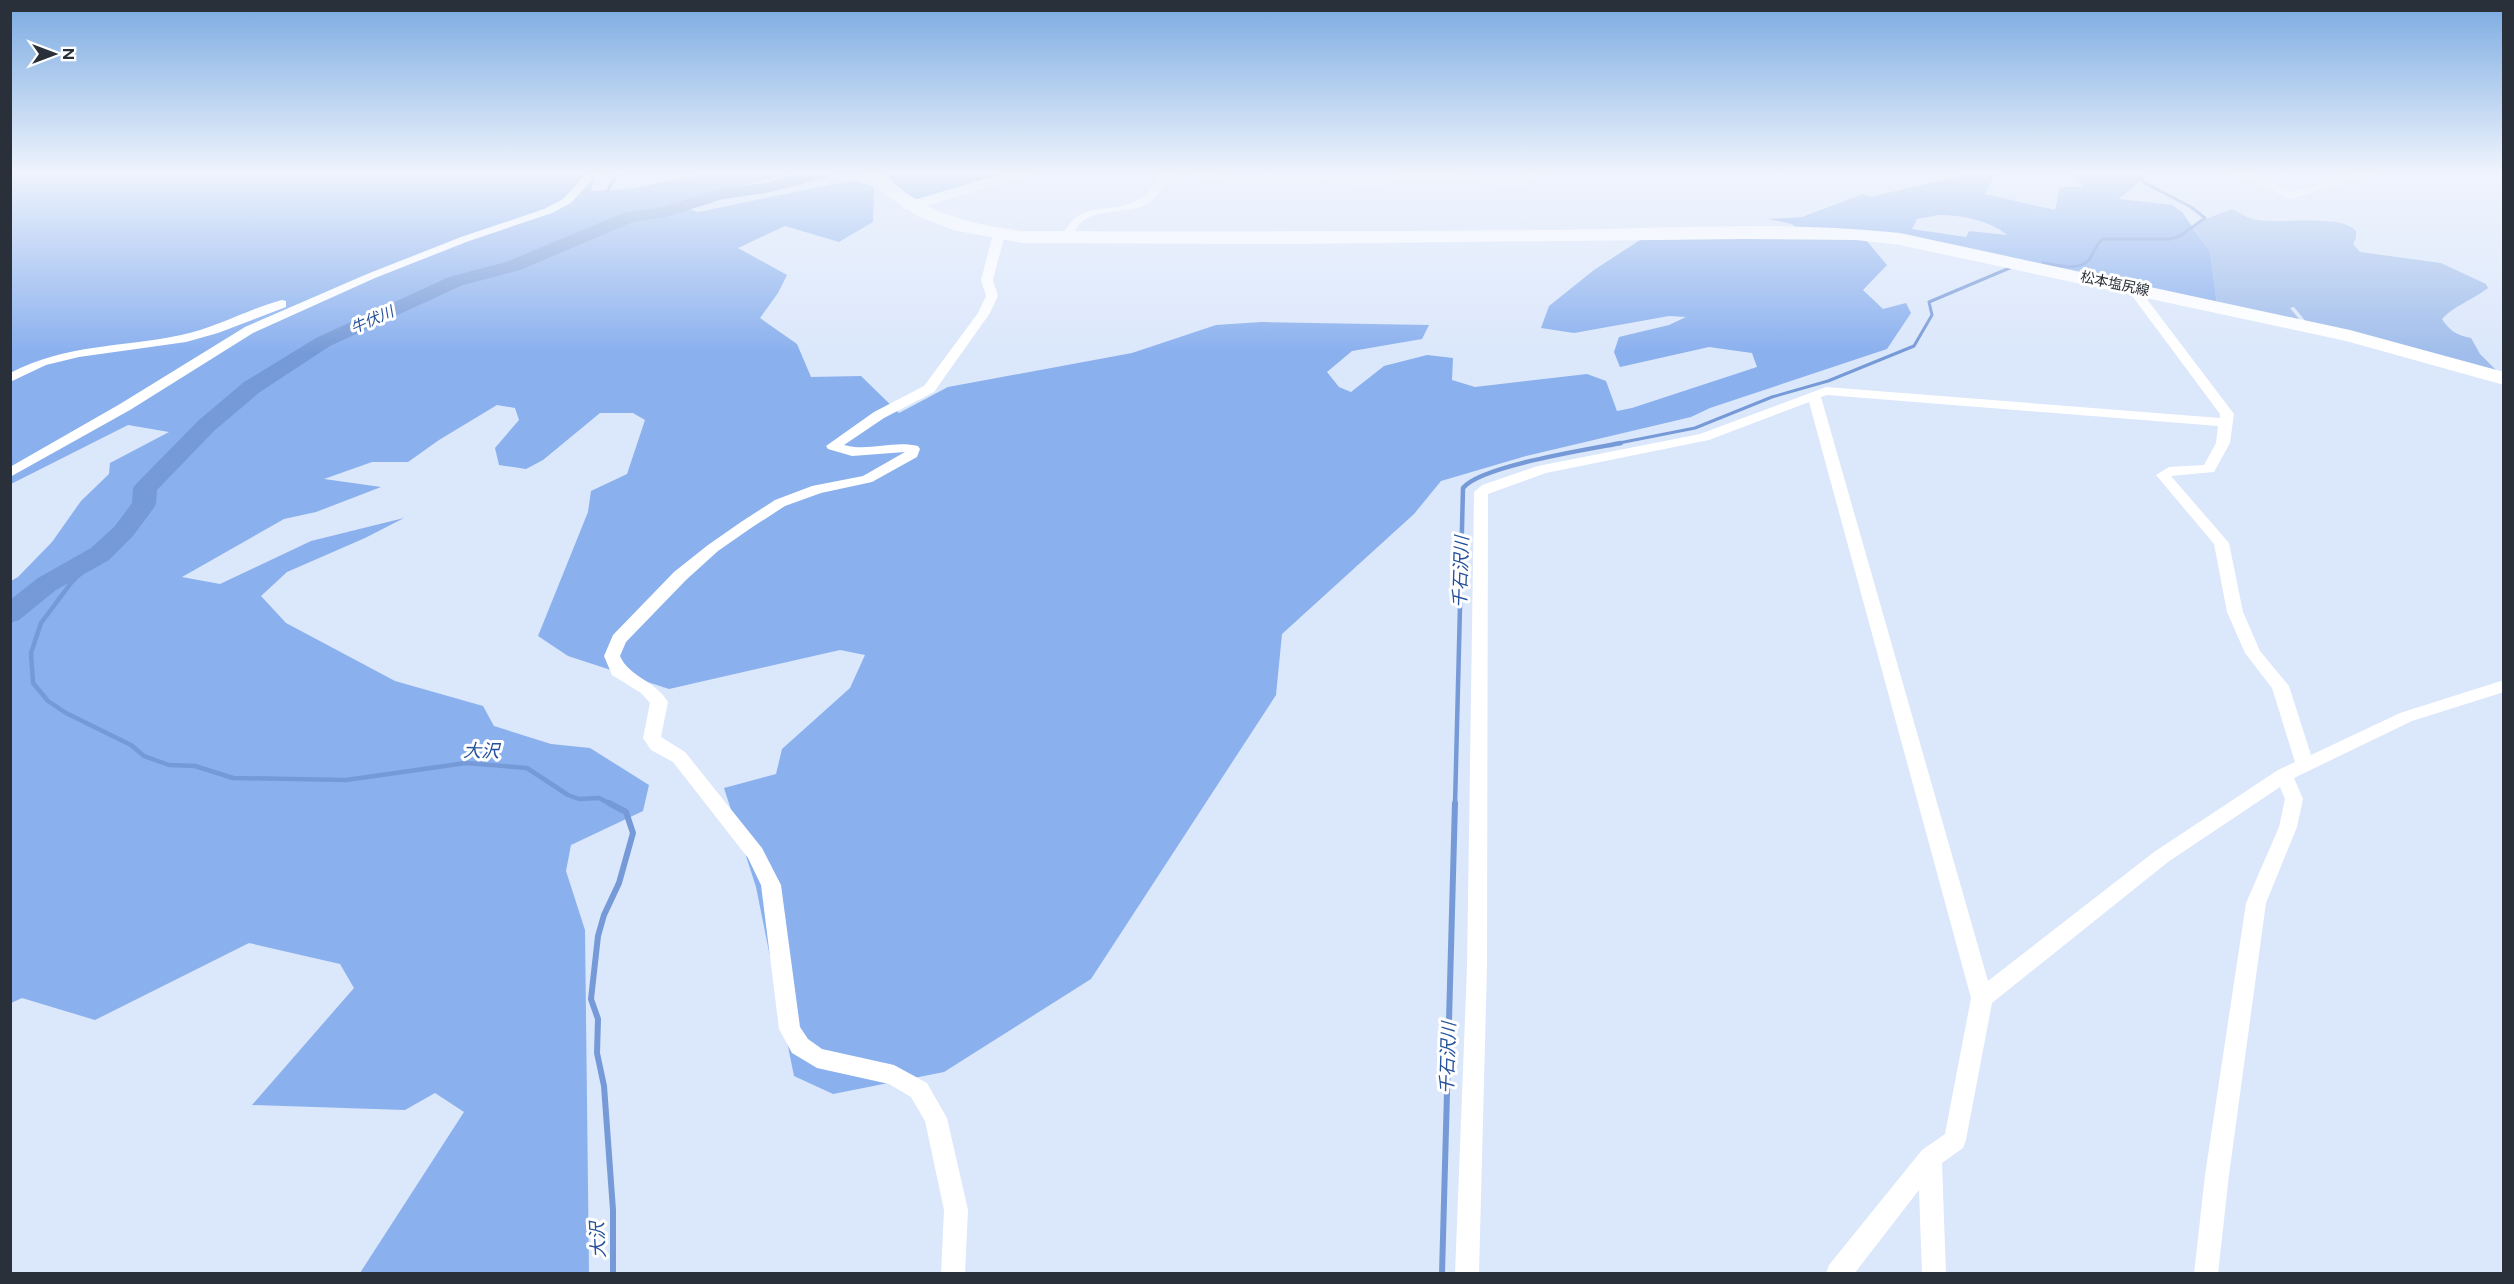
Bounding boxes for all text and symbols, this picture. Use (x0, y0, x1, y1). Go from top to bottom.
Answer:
north arrow (24, 24, 84, 84)
text: N (59, 48, 78, 60)
street label: 松本塩尻線 (2079, 268, 2151, 300)
water label: 牛伏川 (348, 302, 398, 337)
water label: 千石沢川 (1449, 534, 1473, 608)
water label: 大沢 (463, 740, 501, 762)
water label: 千石沢川 (1436, 1020, 1460, 1094)
water label: 大沢 (586, 1219, 610, 1259)

